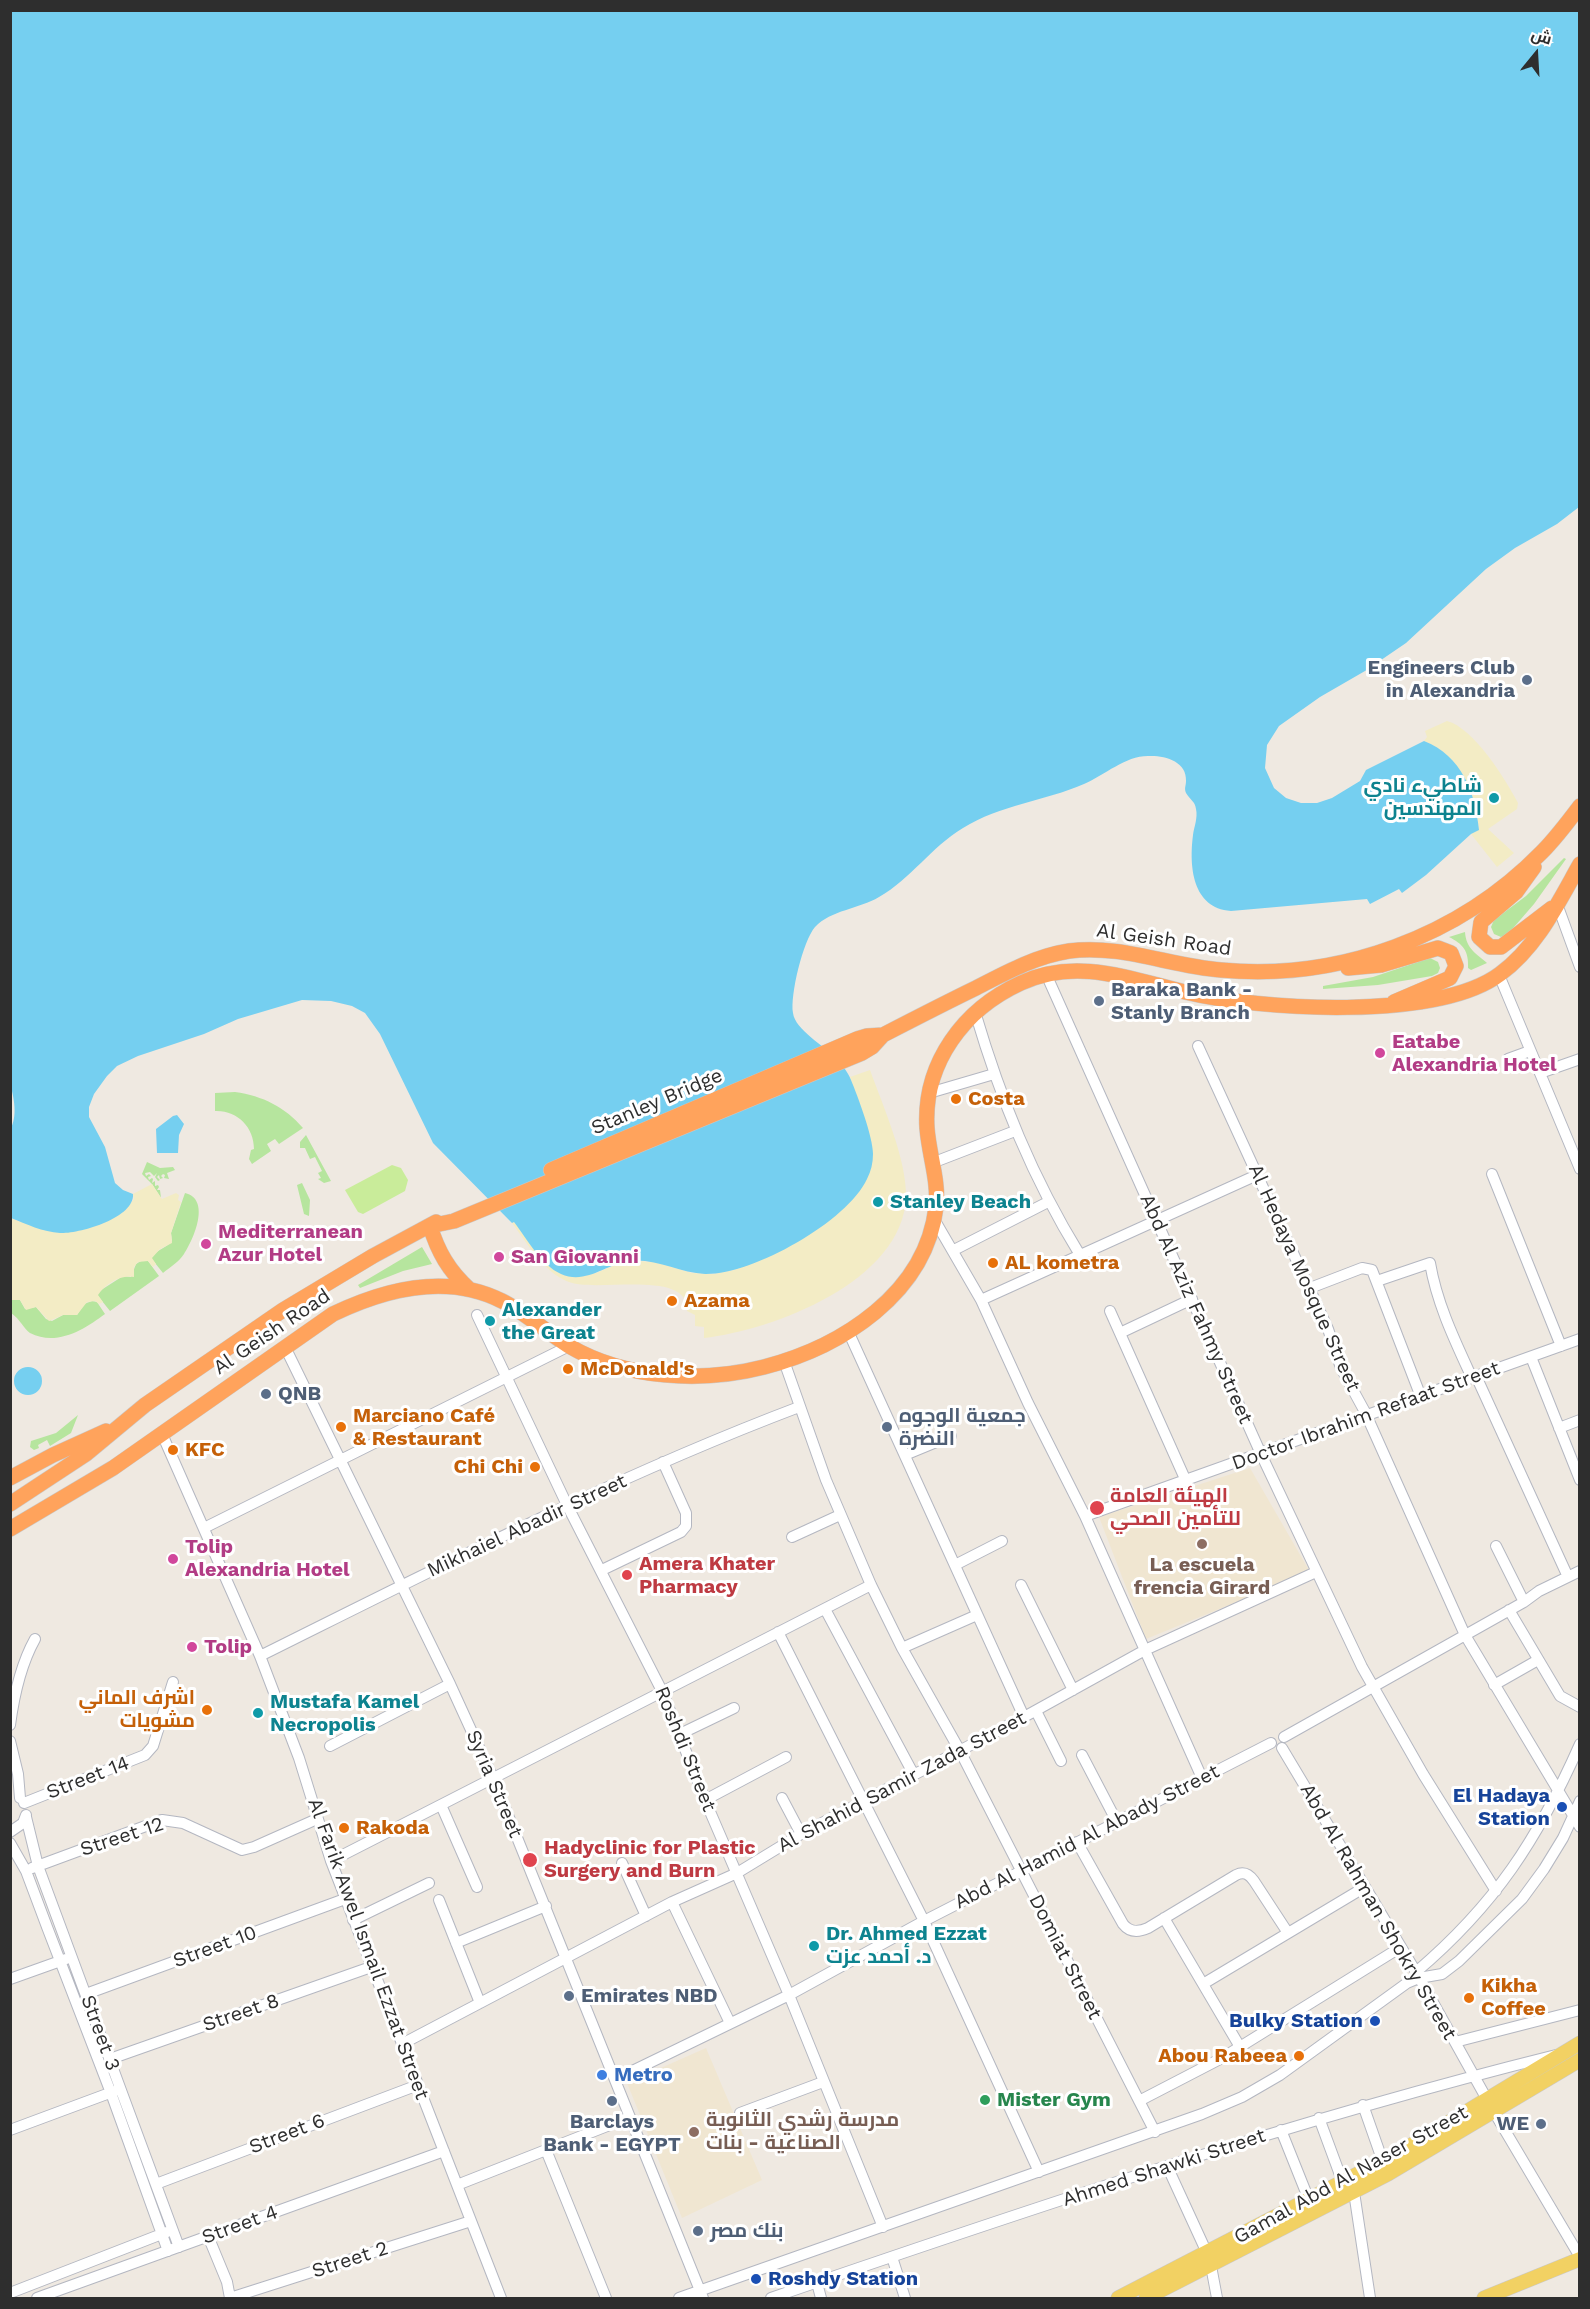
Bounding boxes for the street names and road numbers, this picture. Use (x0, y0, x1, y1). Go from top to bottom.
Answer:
street label: Al Geish Road (1095, 919, 1233, 961)
street label: Stanley Bridge (588, 1064, 726, 1140)
street label: Al Hedaya Mosque Street (1243, 1160, 1365, 1396)
street label: Abd Al Aziz Fahmy Street (1134, 1190, 1258, 1428)
street label: Al Geish Road (209, 1284, 335, 1380)
street label: Doctor Ibrahim Refaat Street (1229, 1356, 1503, 1476)
street label: Mikhaiel Abadir Street (423, 1469, 631, 1583)
street label: Roshdi Street (649, 1683, 721, 1815)
street label: Al Shahid Samir Zada Street (774, 1706, 1030, 1858)
street label: Syria Street (461, 1727, 527, 1841)
street label: Street 14 (43, 1751, 133, 1805)
street label: Abd Al Hamid Al Abady Street (951, 1760, 1223, 1914)
street label: Abd Al Rahman Shokry Street (1295, 1780, 1461, 2044)
street label: Al Farik Awel Ismail Ezzat Street (302, 1795, 434, 2103)
street label: Street 12 (77, 1812, 167, 1862)
street label: Domiat Street (1023, 1890, 1107, 2024)
street label: Street 10 (170, 1921, 260, 1973)
street label: Street 8 (200, 1989, 282, 2037)
street label: Street 3 (75, 1992, 125, 2074)
street label: Gamal Abd Al Naser Street (1230, 2101, 1472, 2249)
street label: Street 6 (246, 2109, 328, 2159)
street label: Ahmed Shawki Street (1059, 2124, 1269, 2212)
street label: Street 4 (199, 2200, 281, 2250)
street label: Street 2 (309, 2236, 391, 2284)

